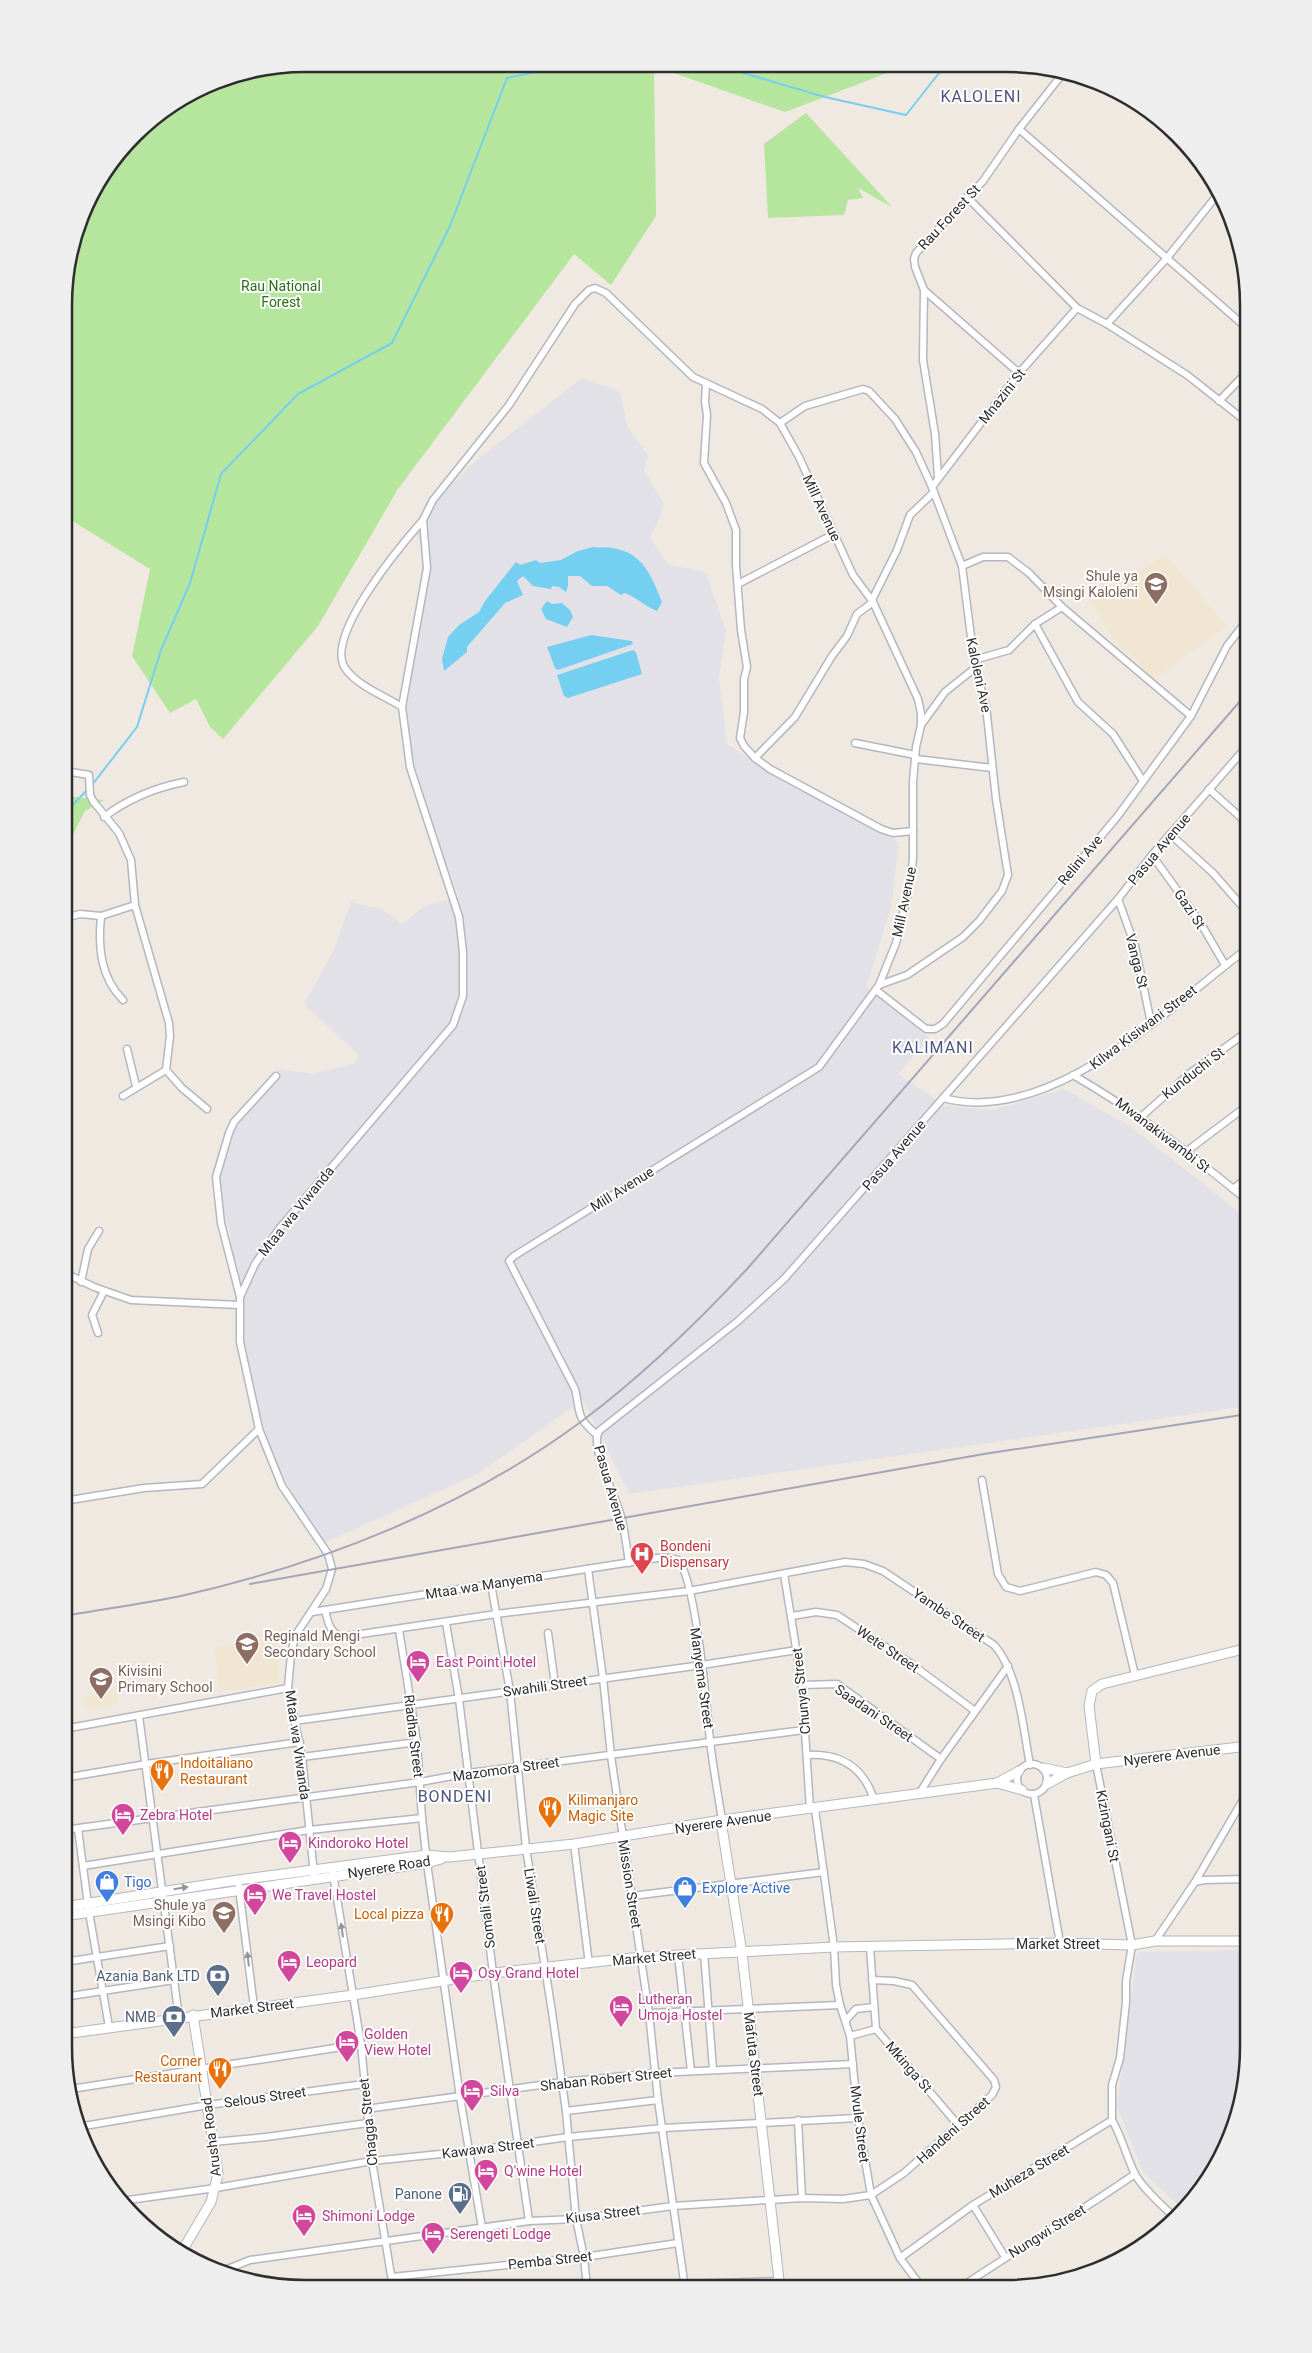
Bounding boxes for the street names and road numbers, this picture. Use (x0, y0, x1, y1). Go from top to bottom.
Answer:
street label: Rau Forest St (915, 181, 984, 253)
street label: Mnazini St (976, 365, 1029, 427)
street label: Mill Avenue (800, 472, 844, 544)
street label: Kaloleni Ave (963, 636, 995, 714)
street label: Pasua Avenue (1125, 810, 1193, 888)
street label: Relini Ave (1054, 832, 1106, 888)
street label: Mill Avenue (889, 865, 919, 939)
street label: Gazi St (1171, 886, 1209, 932)
street label: Vanga St (1122, 932, 1152, 990)
street label: Kilwa Kisiwani Street (1086, 981, 1200, 1072)
street label: Kunduchi St (1159, 1044, 1228, 1102)
street label: Mwanakiwambi St (1113, 1094, 1214, 1176)
street label: Pasua Avenue (859, 1116, 929, 1194)
street label: Mtaa wa Viwanda (255, 1163, 337, 1259)
street label: Mill Avenue (587, 1163, 657, 1215)
street label: Pasua Avenue (591, 1443, 631, 1533)
street label: Mtaa wa Manyema (424, 1568, 544, 1602)
street label: Yambe Street (910, 1585, 988, 1645)
street label: Wete Street (854, 1622, 923, 1676)
street label: Manyema Street (687, 1626, 717, 1730)
street label: Chunya Street (788, 1647, 813, 1735)
street label: Swahili Street (502, 1672, 589, 1700)
street label: Saadani Street (832, 1681, 916, 1745)
street label: Mtaa wa Viwanda (282, 1689, 314, 1801)
street label: Riadha Street (401, 1694, 427, 1779)
street label: Nyerere Avenue (1123, 1741, 1221, 1769)
street label: Mazomora Street (452, 1754, 561, 1784)
street label: Kizingani St (1093, 1789, 1123, 1864)
street label: Nyerere Avenue (674, 1807, 772, 1837)
street label: Mission Street (615, 1838, 645, 1930)
street label: Nyerere Road (346, 1853, 432, 1881)
street label: Somali Street (472, 1864, 498, 1949)
street label: Liwali Street (521, 1867, 549, 1945)
street label: Market Street (1016, 1936, 1100, 1952)
street label: Market Street (611, 1945, 697, 1969)
street label: Market Street (209, 1995, 295, 2021)
street label: Mafuta Street (741, 2011, 767, 2098)
street label: Mkinga St (883, 2038, 936, 2096)
street label: Shaban Robert Street (539, 2064, 673, 2094)
street label: Chagga Street (355, 2077, 381, 2167)
street label: Selous Street (223, 2083, 307, 2111)
street label: Mvule Street (847, 2084, 873, 2164)
street label: Handeni Street (913, 2093, 993, 2167)
street label: Arusha Road (198, 2096, 224, 2178)
street label: Kawawa Street (441, 2134, 536, 2162)
street label: Muheza Street (986, 2141, 1072, 2201)
street label: Kiusa Street (565, 2201, 642, 2227)
street label: Nungwi Street (1006, 2201, 1089, 2261)
street label: Pemba Street (507, 2248, 593, 2272)

